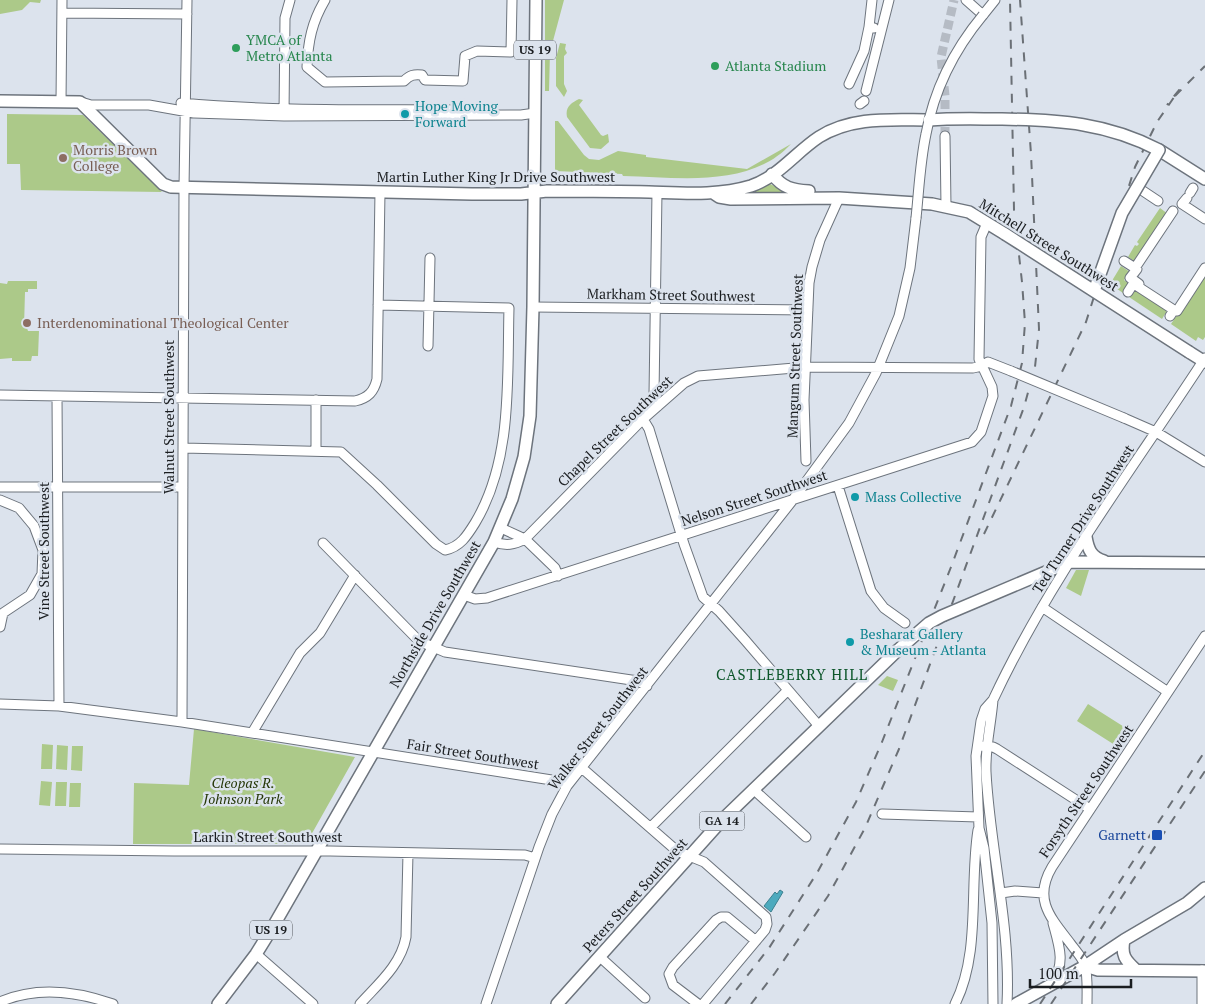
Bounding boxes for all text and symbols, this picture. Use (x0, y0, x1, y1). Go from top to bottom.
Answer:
place label: YMCA of Metro Atlanta (246, 30, 333, 65)
road number: US 19 (514, 40, 556, 60)
marker: YMCA of Metro Atlanta (230, 42, 242, 54)
place label: Atlanta Stadium (725, 56, 826, 75)
marker: Atlanta Stadium (709, 60, 721, 72)
place label: Hope Moving Forward (415, 96, 499, 131)
marker: Hope Moving Forward (399, 108, 411, 120)
place label: Morris Brown College (73, 140, 158, 175)
marker: Morris Brown College (57, 152, 69, 164)
street label: Martin Luther King Jr Drive Southwest (377, 167, 616, 186)
street label: Mitchell Street Southwest (976, 194, 1123, 296)
street label: Mangum Street Southwest (782, 273, 807, 438)
street label: Markham Street Southwest (587, 284, 756, 305)
place label: Interdenominational Theological Center (37, 313, 289, 332)
marker: Interdenominational Theological Center (21, 317, 33, 329)
street label: Walnut Street Southwest (159, 339, 178, 494)
street label: Chapel Street Southwest (553, 370, 677, 490)
street label: Ted Turner Drive Southwest (1027, 440, 1138, 597)
street label: Nelson Street Southwest (678, 465, 830, 530)
street label: Vine Street Southwest (34, 481, 53, 620)
place label: Mass Collective (865, 487, 961, 506)
marker: Mass Collective (849, 491, 861, 503)
street label: Northside Drive Southwest (385, 536, 485, 691)
place label: Besharat Gallery & Museum - Atlanta (860, 624, 986, 659)
marker: Besharat Gallery & Museum - Atlanta (844, 636, 856, 648)
street label: Walker Street Southwest (543, 661, 652, 793)
district label: CASTLEBERRY HILL (716, 664, 868, 684)
street label: Forsyth Street Southwest (1034, 720, 1138, 861)
street label: Fair Street Southwest (406, 734, 541, 773)
park label: Cleopas R. Johnson Park (203, 773, 283, 808)
road number: GA 14 (700, 811, 744, 830)
place label: Garnett (1098, 825, 1147, 844)
street label: Larkin Street Southwest (193, 827, 343, 846)
marker: Garnett (1150, 828, 1164, 842)
street label: Peters Street Southwest (578, 833, 692, 956)
road number: US 19 (250, 920, 292, 940)
scale bar (1030, 956, 1131, 988)
text: 100 m (1038, 963, 1079, 983)

